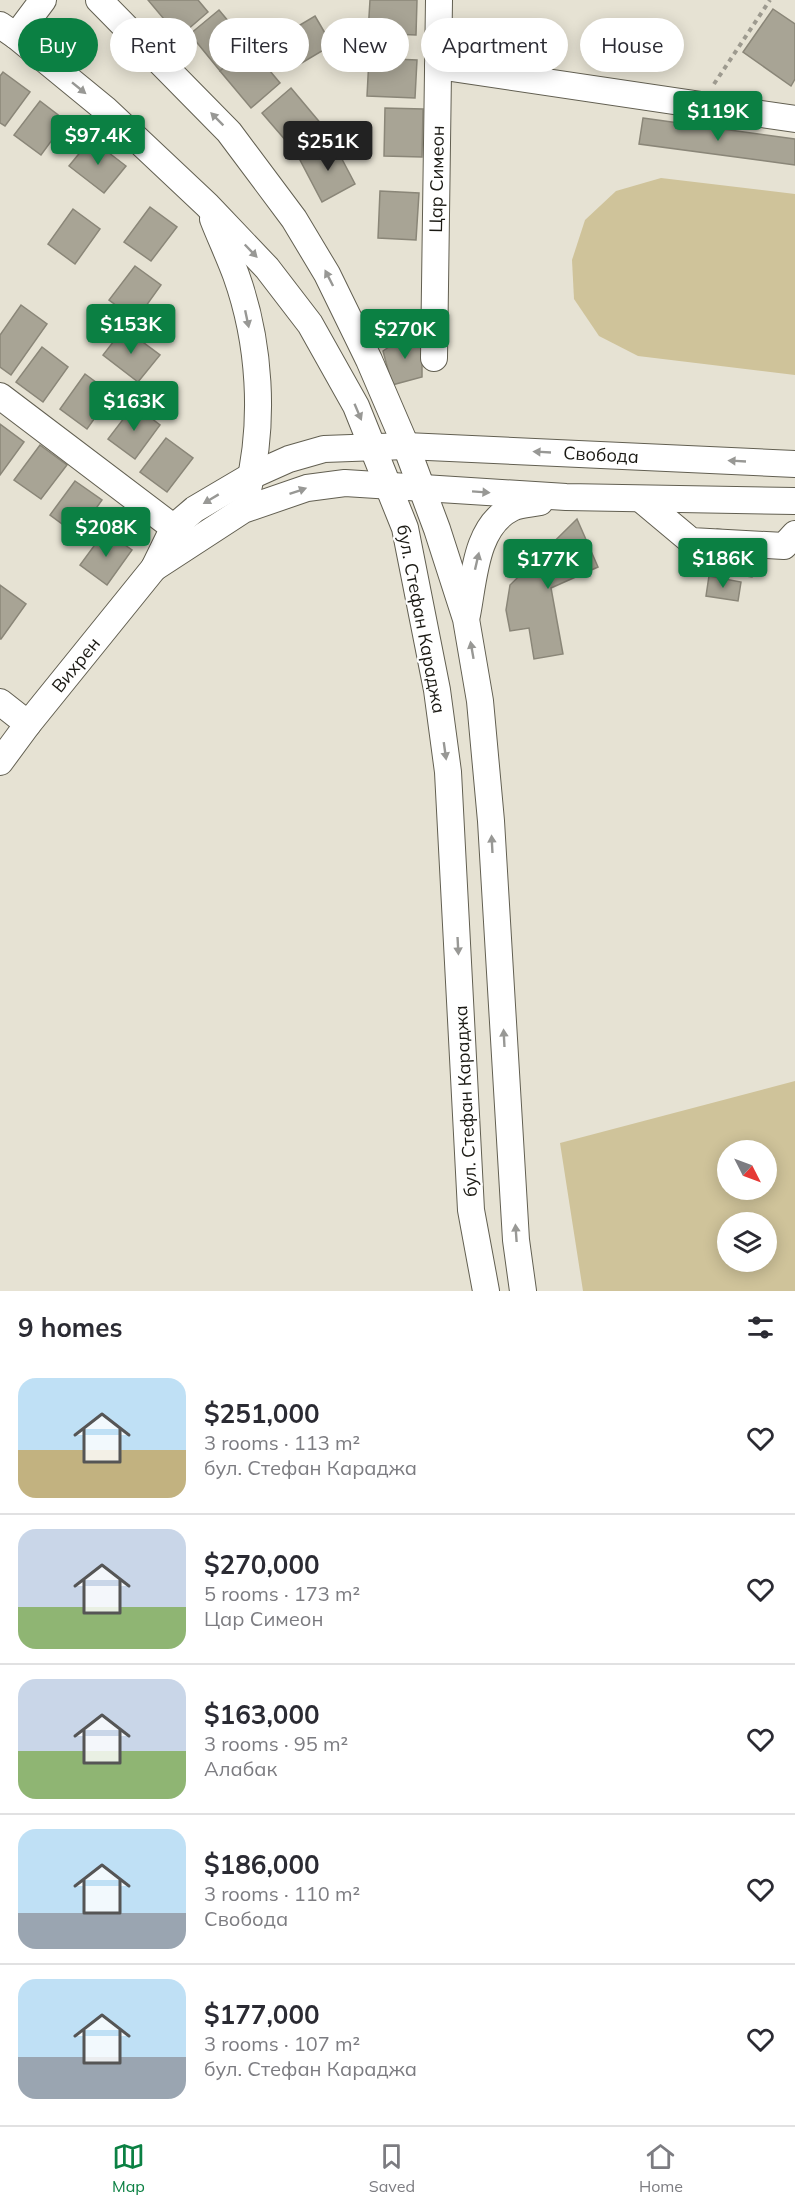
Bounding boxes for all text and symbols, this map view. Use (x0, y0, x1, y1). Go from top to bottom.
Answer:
chip: Buy (18, 18, 98, 72)
chip: Rent (110, 18, 197, 72)
chip: Filters (209, 18, 309, 72)
chip: New (321, 18, 409, 72)
chip: Apartment (421, 18, 568, 72)
chip: House (580, 18, 684, 72)
one-way arrow (71, 81, 87, 94)
pin: $119K (676, 91, 760, 142)
text: $119K (687, 98, 749, 123)
one-way arrow (210, 113, 224, 127)
pin: $97.4K (49, 115, 147, 166)
pin: $251K (286, 121, 370, 172)
text: $97.4K (65, 122, 131, 147)
street label: Цар Симеон (424, 125, 449, 233)
text: $251K (297, 128, 359, 153)
one-way arrow (243, 243, 257, 257)
one-way arrow (324, 270, 334, 287)
pin: $153K (89, 304, 173, 355)
pin: $270K (363, 309, 447, 360)
one-way arrow (243, 310, 253, 328)
text: $153K (100, 311, 162, 336)
text: $270K (374, 316, 436, 341)
pin: $163K (92, 381, 176, 432)
text: $163K (103, 388, 165, 413)
one-way arrow (353, 404, 363, 422)
street label: Свобода (563, 441, 639, 468)
one-way arrow (532, 448, 551, 457)
one-way arrow (727, 457, 746, 466)
one-way arrow (289, 486, 307, 495)
one-way arrow (472, 487, 491, 496)
one-way arrow (203, 494, 219, 505)
pin: $208K (64, 507, 148, 558)
text: $208K (75, 514, 137, 539)
street label: бул. Стефан Караджа (392, 523, 451, 715)
pin: $186K (681, 538, 765, 589)
pin: $177K (506, 539, 590, 590)
text: $186K (692, 545, 754, 570)
text: $177K (517, 546, 579, 571)
one-way arrow (473, 552, 483, 570)
street label: Вихрен (46, 632, 105, 697)
one-way arrow (467, 640, 476, 659)
one-way arrow (441, 742, 450, 761)
one-way arrow (487, 834, 497, 853)
one-way arrow (454, 936, 463, 955)
street label: бул. Стефан Караджа (449, 1005, 482, 1197)
one-way arrow (499, 1029, 509, 1048)
north arrow (717, 1140, 777, 1200)
map controls (717, 1140, 777, 1272)
button: layers (717, 1212, 777, 1272)
one-way arrow (511, 1223, 521, 1242)
text: 9 homes (18, 1311, 122, 1344)
icon: filters (744, 1311, 777, 1344)
text: $251,000 (204, 1397, 320, 1430)
icon: home (66, 1402, 138, 1474)
icon: heart (744, 1422, 777, 1455)
text: 3 rooms · 113 m² (204, 1430, 360, 1455)
text: бул. Стефан Караджа (204, 1455, 417, 1480)
text: $270,000 (204, 1548, 320, 1581)
icon: home (66, 1553, 138, 1625)
icon: heart (744, 1573, 777, 1606)
text: 5 rooms · 173 m² (204, 1581, 360, 1606)
text: Цар Симеон (204, 1606, 323, 1631)
text: $163,000 (204, 1698, 320, 1731)
icon: home (66, 1703, 138, 1775)
icon: heart (744, 1723, 777, 1756)
text: 3 rooms · 95 m² (204, 1731, 348, 1756)
text: Алабак (204, 1756, 277, 1781)
text: $186,000 (204, 1848, 320, 1881)
icon: home (66, 1853, 138, 1925)
icon: heart (744, 1873, 777, 1906)
text: 3 rooms · 110 m² (204, 1881, 360, 1906)
text: Свобода (204, 1906, 288, 1931)
text: $177,000 (204, 1998, 320, 2031)
icon: home (66, 2003, 138, 2075)
icon: heart (744, 2023, 777, 2056)
text: 3 rooms · 107 m² (204, 2031, 360, 2056)
text: бул. Стефан Караджа (204, 2056, 417, 2081)
tab: Map (112, 2140, 145, 2196)
tab: Saved (369, 2140, 415, 2196)
tab: Home (639, 2140, 683, 2196)

